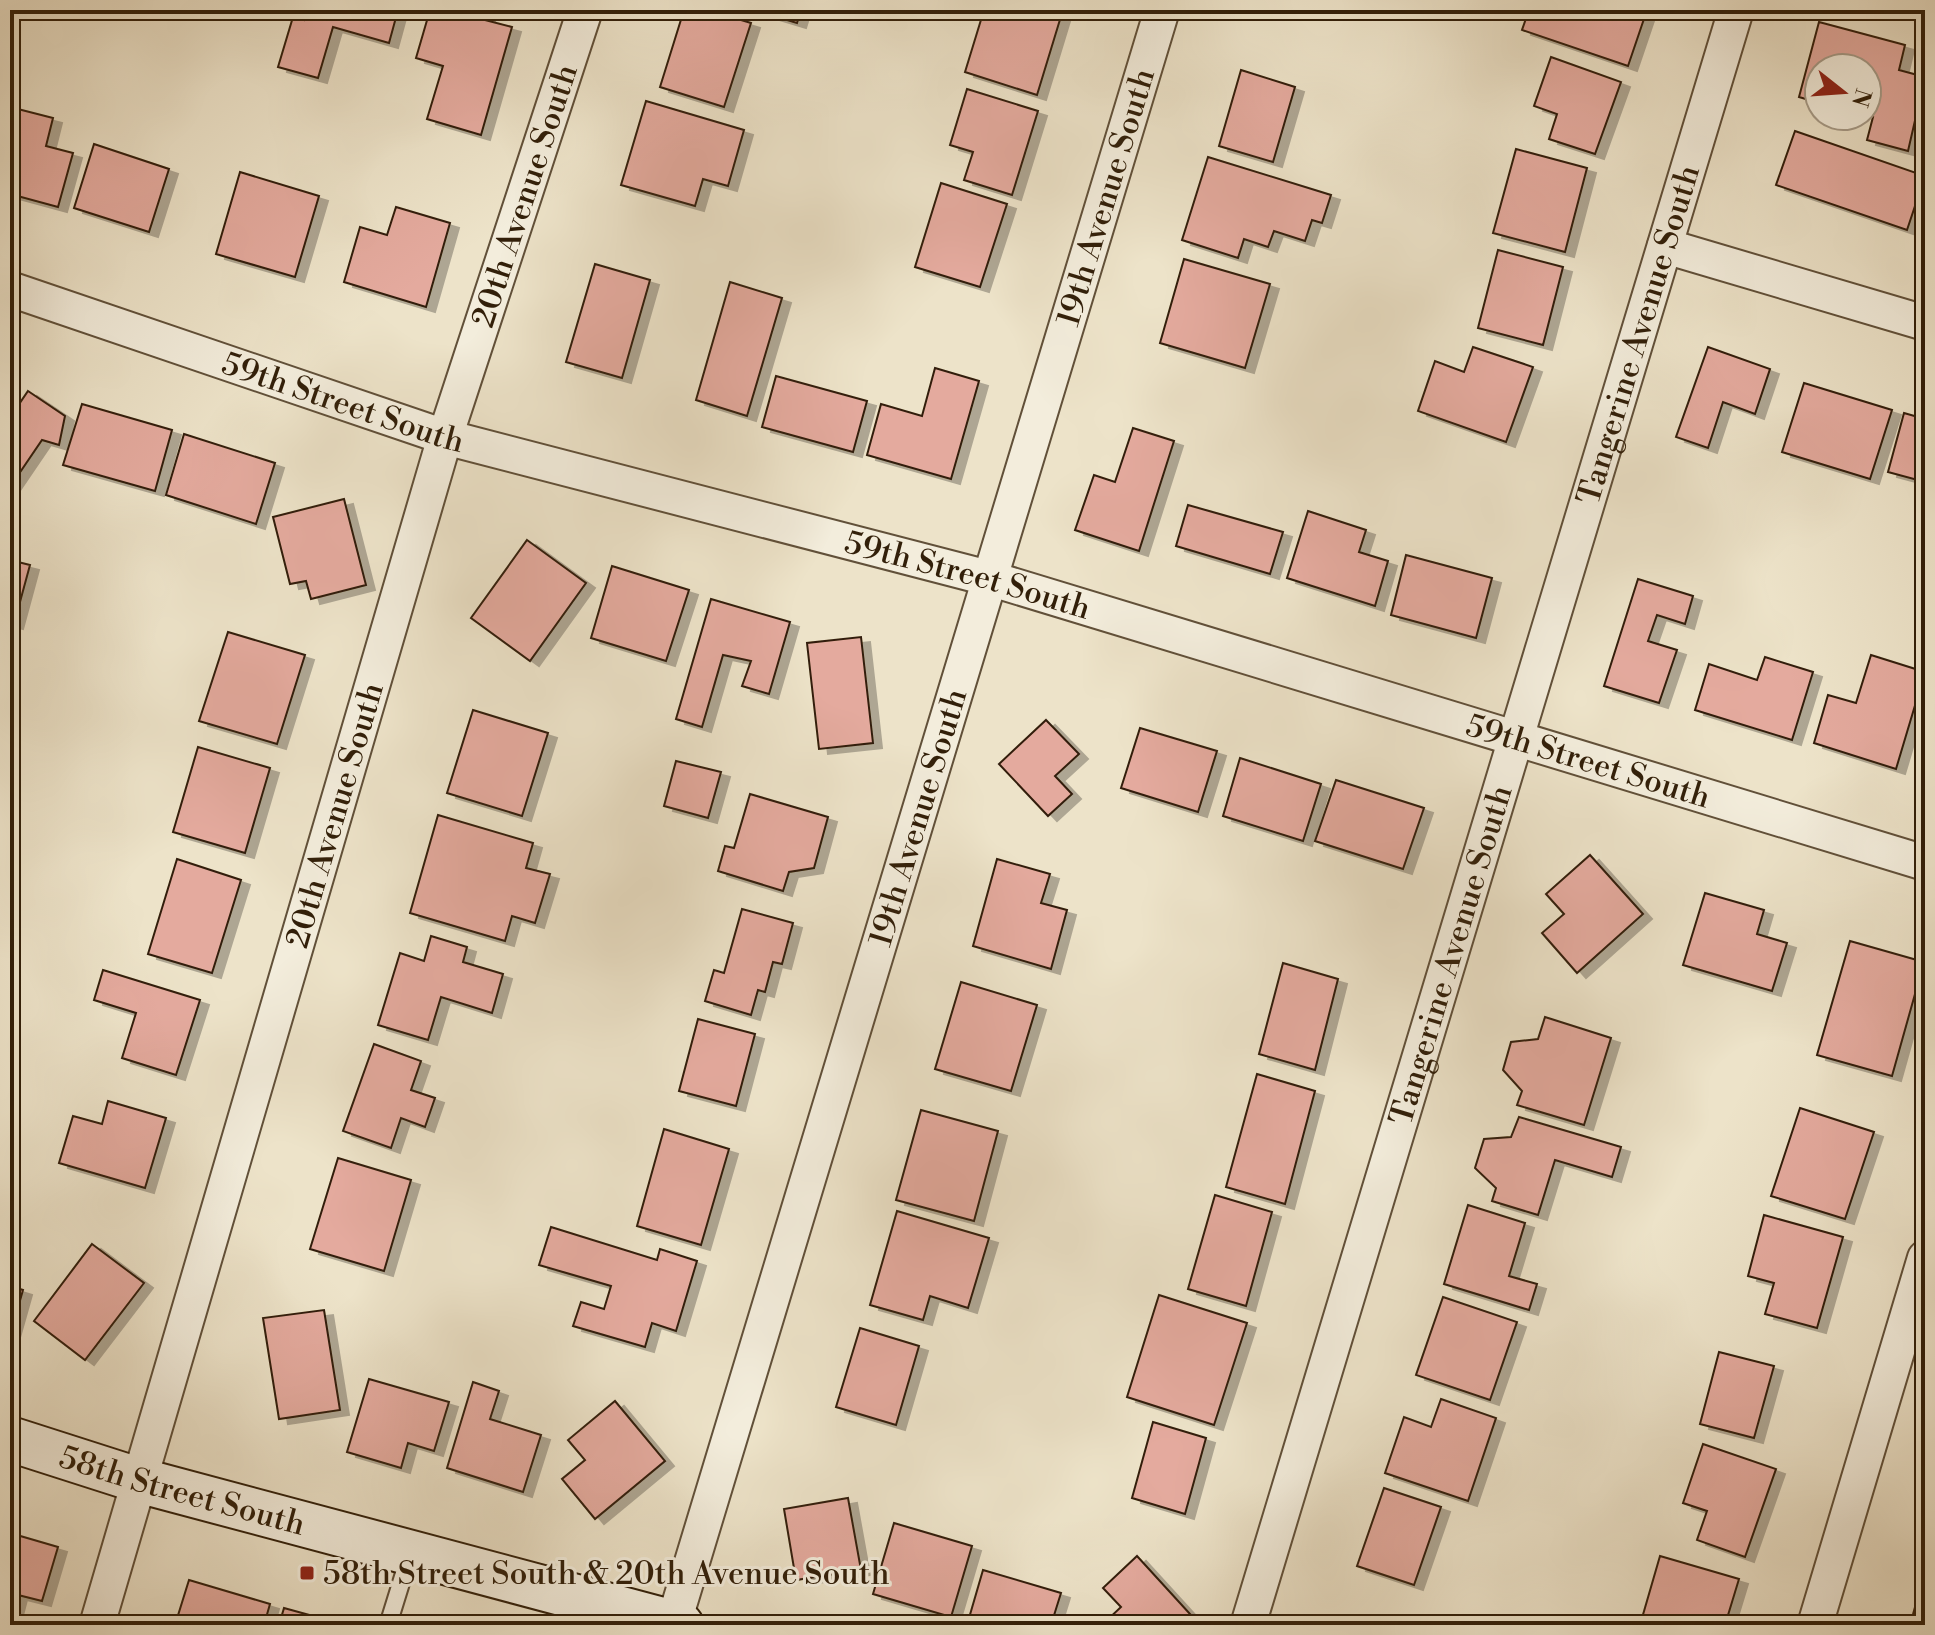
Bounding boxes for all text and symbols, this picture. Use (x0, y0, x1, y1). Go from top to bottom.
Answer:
north arrow (1803, 52, 1883, 132)
street label: 20th Avenue South (463, 59, 587, 332)
street label: 19th Avenue South (1049, 64, 1164, 331)
text: N (1845, 85, 1876, 110)
street label: Tangerine Avenue South (1569, 160, 1709, 510)
street label: 59th Street South (217, 344, 468, 462)
street label: 59th Street South (840, 523, 1095, 629)
street label: 20th Avenue South (277, 678, 393, 953)
street label: 19th Avenue South (861, 684, 976, 951)
street label: 59th Street South (1461, 705, 1715, 818)
street label: Tangerine Avenue South (1381, 781, 1522, 1130)
street label: 58th Street South (54, 1437, 309, 1545)
place label: 58th Street South & 20th Avenue South (323, 1554, 890, 1594)
marker: 58th Street South & 20th Avenue South (298, 1564, 316, 1582)

